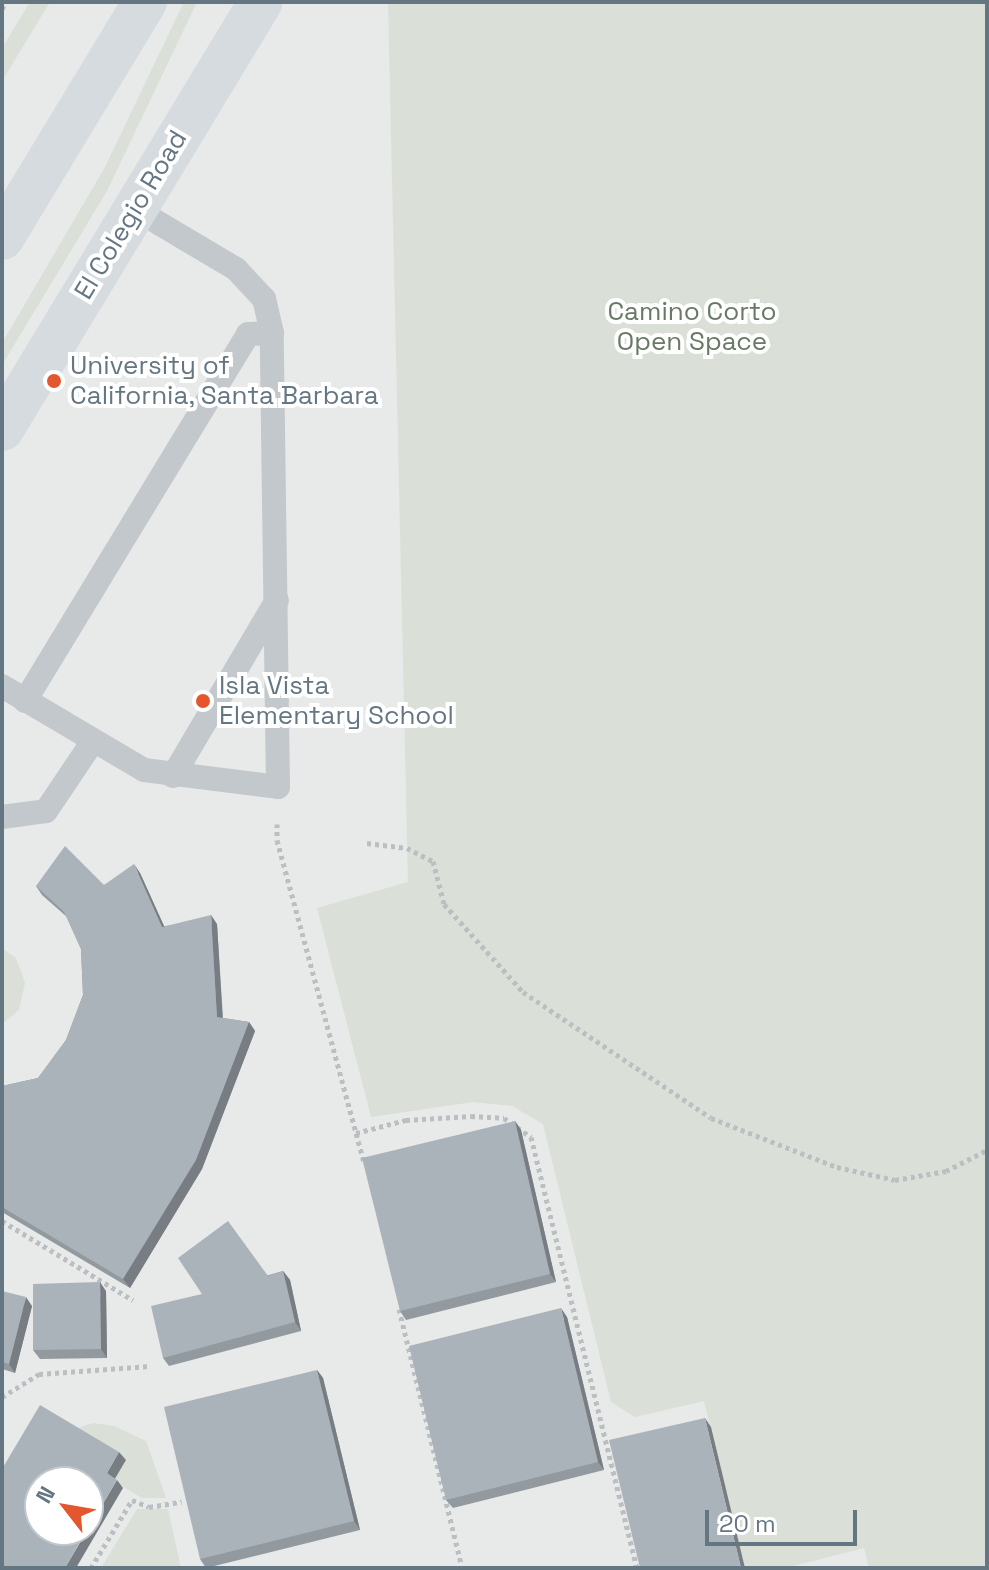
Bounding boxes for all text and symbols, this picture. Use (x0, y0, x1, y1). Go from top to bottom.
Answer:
street label: El Colegio Road (68, 125, 194, 305)
park label: Camino Corto Open Space (607, 296, 777, 358)
place label: University of California, Santa Barbara (70, 350, 380, 412)
marker: University of California, Santa Barbara (45, 372, 63, 390)
place label: Isla Vista Elementary School (219, 670, 454, 732)
marker: Isla Vista Elementary School (194, 692, 212, 710)
north arrow (24, 1466, 104, 1546)
text: N (29, 1481, 61, 1508)
scale bar (709, 1494, 861, 1544)
text: 20 m (719, 1508, 776, 1539)

